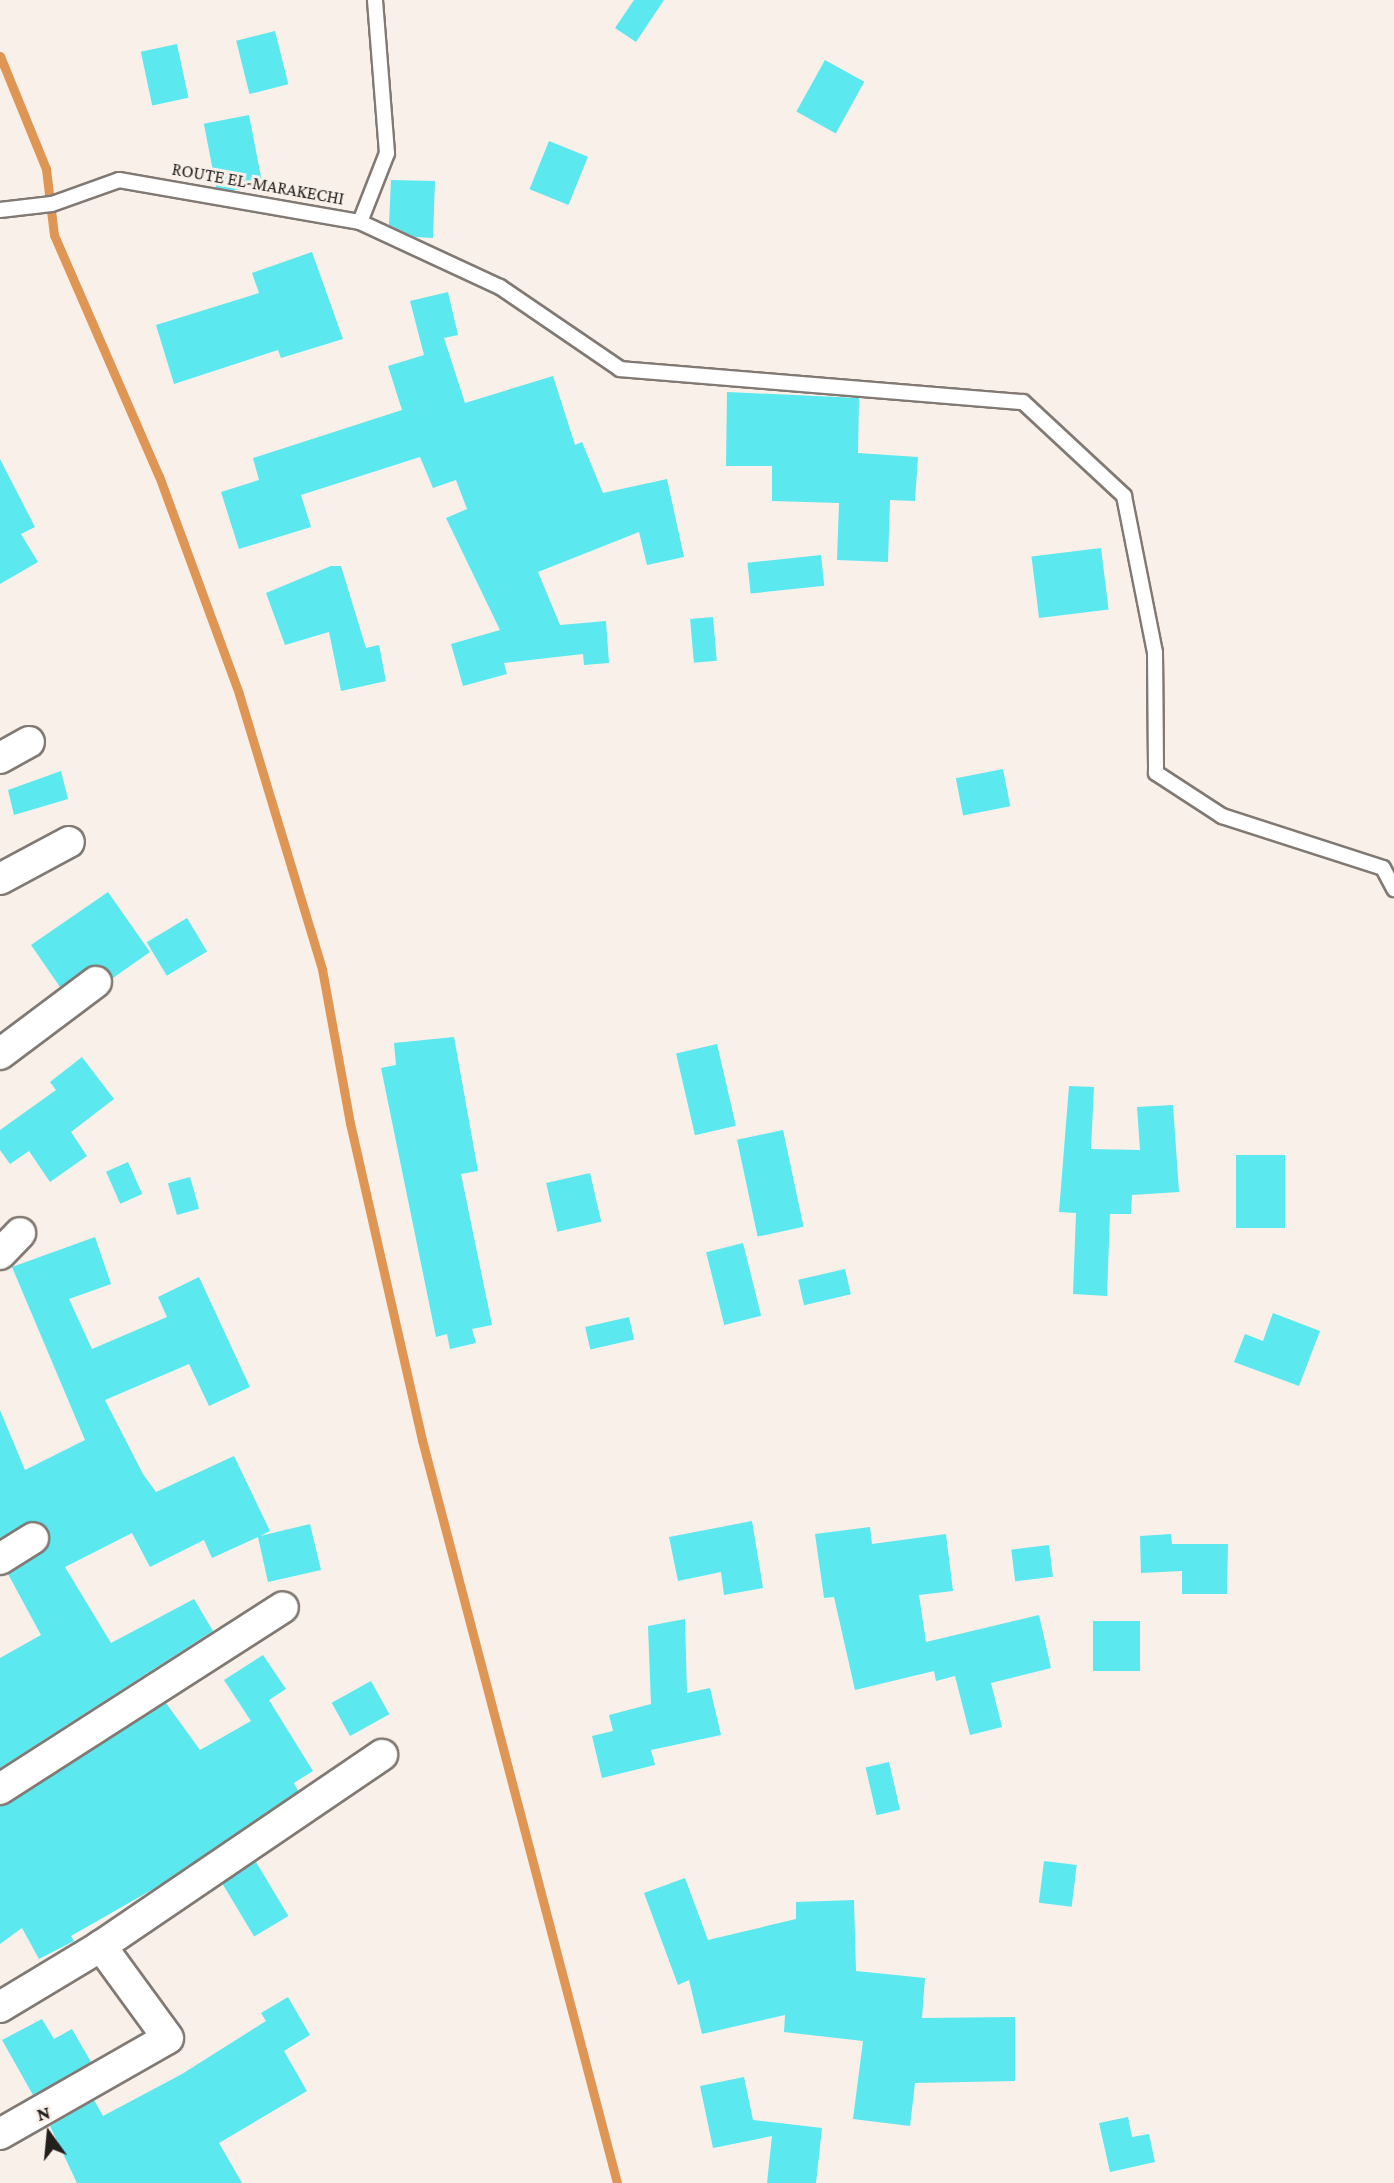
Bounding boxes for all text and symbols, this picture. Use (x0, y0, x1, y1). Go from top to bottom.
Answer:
street label: ROUTE EL-MARAKECHI (170, 158, 346, 210)
north arrow (14, 2099, 84, 2169)
text: N (34, 2101, 52, 2125)

